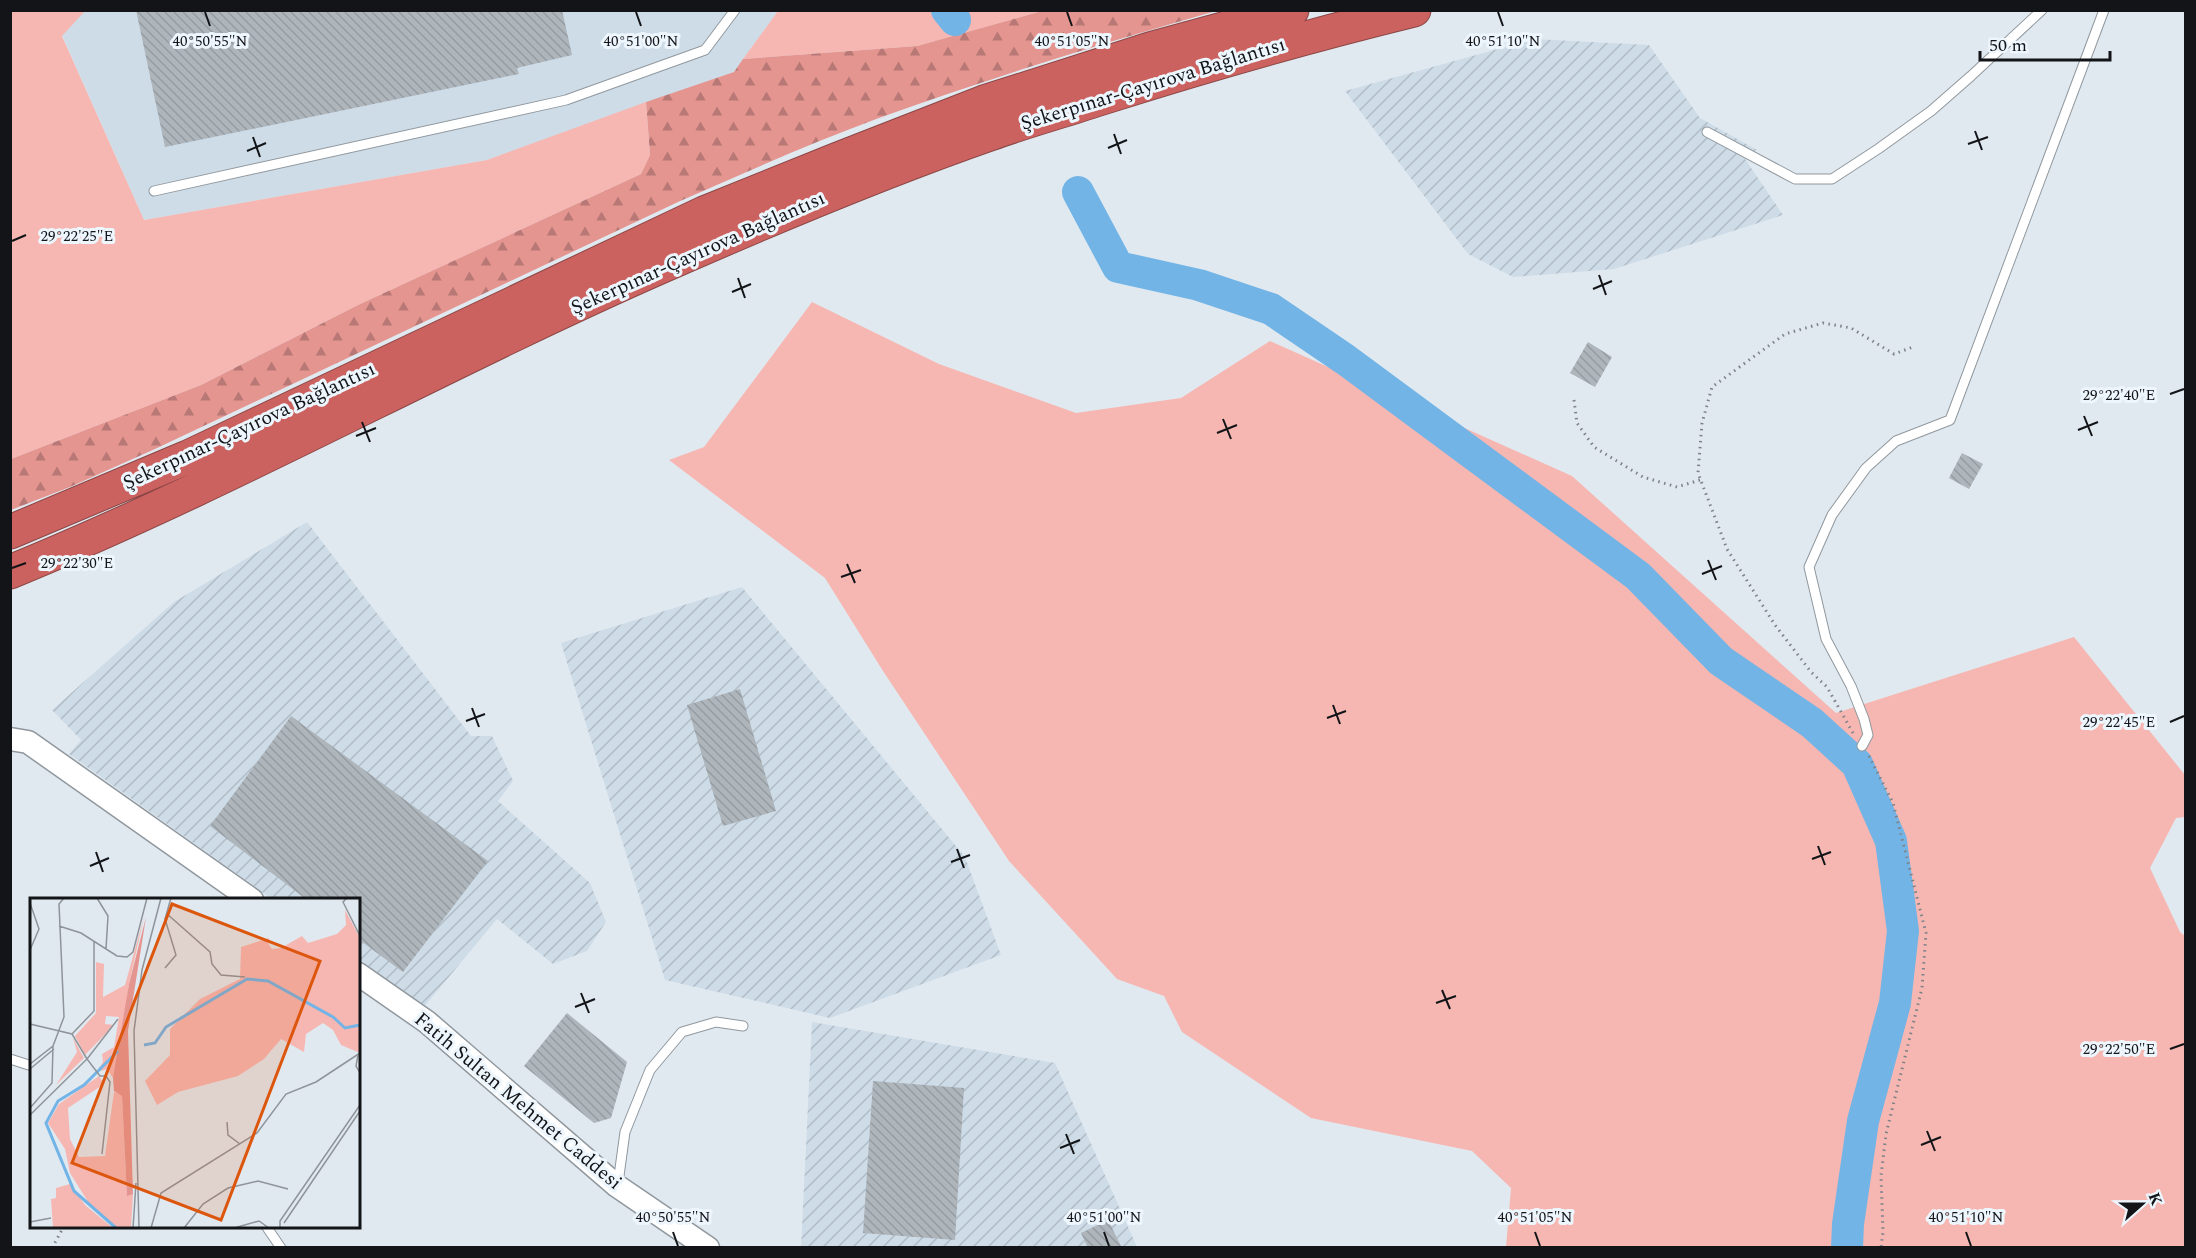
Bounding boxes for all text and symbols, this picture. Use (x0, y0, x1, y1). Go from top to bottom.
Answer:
scale bar (1980, 24, 2110, 62)
street label: Şekerpınar-Çayırova Bağlantısı (1017, 29, 1289, 139)
text: 40°50'55"N (173, 30, 248, 53)
text: 40°51'00"N (604, 30, 679, 53)
text: 40°51'05"N (1035, 30, 1110, 53)
text: 40°51'10"N (1466, 30, 1541, 53)
text: 50 m (1989, 32, 2027, 59)
street label: Şekerpınar-Çayırova Bağlantısı (566, 183, 830, 323)
text: 29°22'25"E (41, 225, 113, 248)
street label: Şekerpınar-Çayırova Bağlantısı (118, 354, 380, 498)
text: 29°22'40"E (2083, 384, 2155, 407)
text: 29°22'30"E (41, 552, 113, 575)
text: 29°22'45"E (2083, 711, 2155, 734)
inset map (30, 898, 360, 1228)
street label: Fatih Sultan Mehmet Caddesi (407, 1005, 629, 1197)
text: 29°22'50"E (2083, 1038, 2155, 1061)
north arrow (2112, 1174, 2172, 1234)
text: K (2142, 1189, 2169, 1210)
text: 40°50'55"N (636, 1206, 711, 1229)
text: 40°51'00"N (1067, 1206, 1142, 1229)
text: 40°51'05"N (1498, 1206, 1573, 1229)
text: 40°51'10"N (1929, 1206, 2004, 1229)

